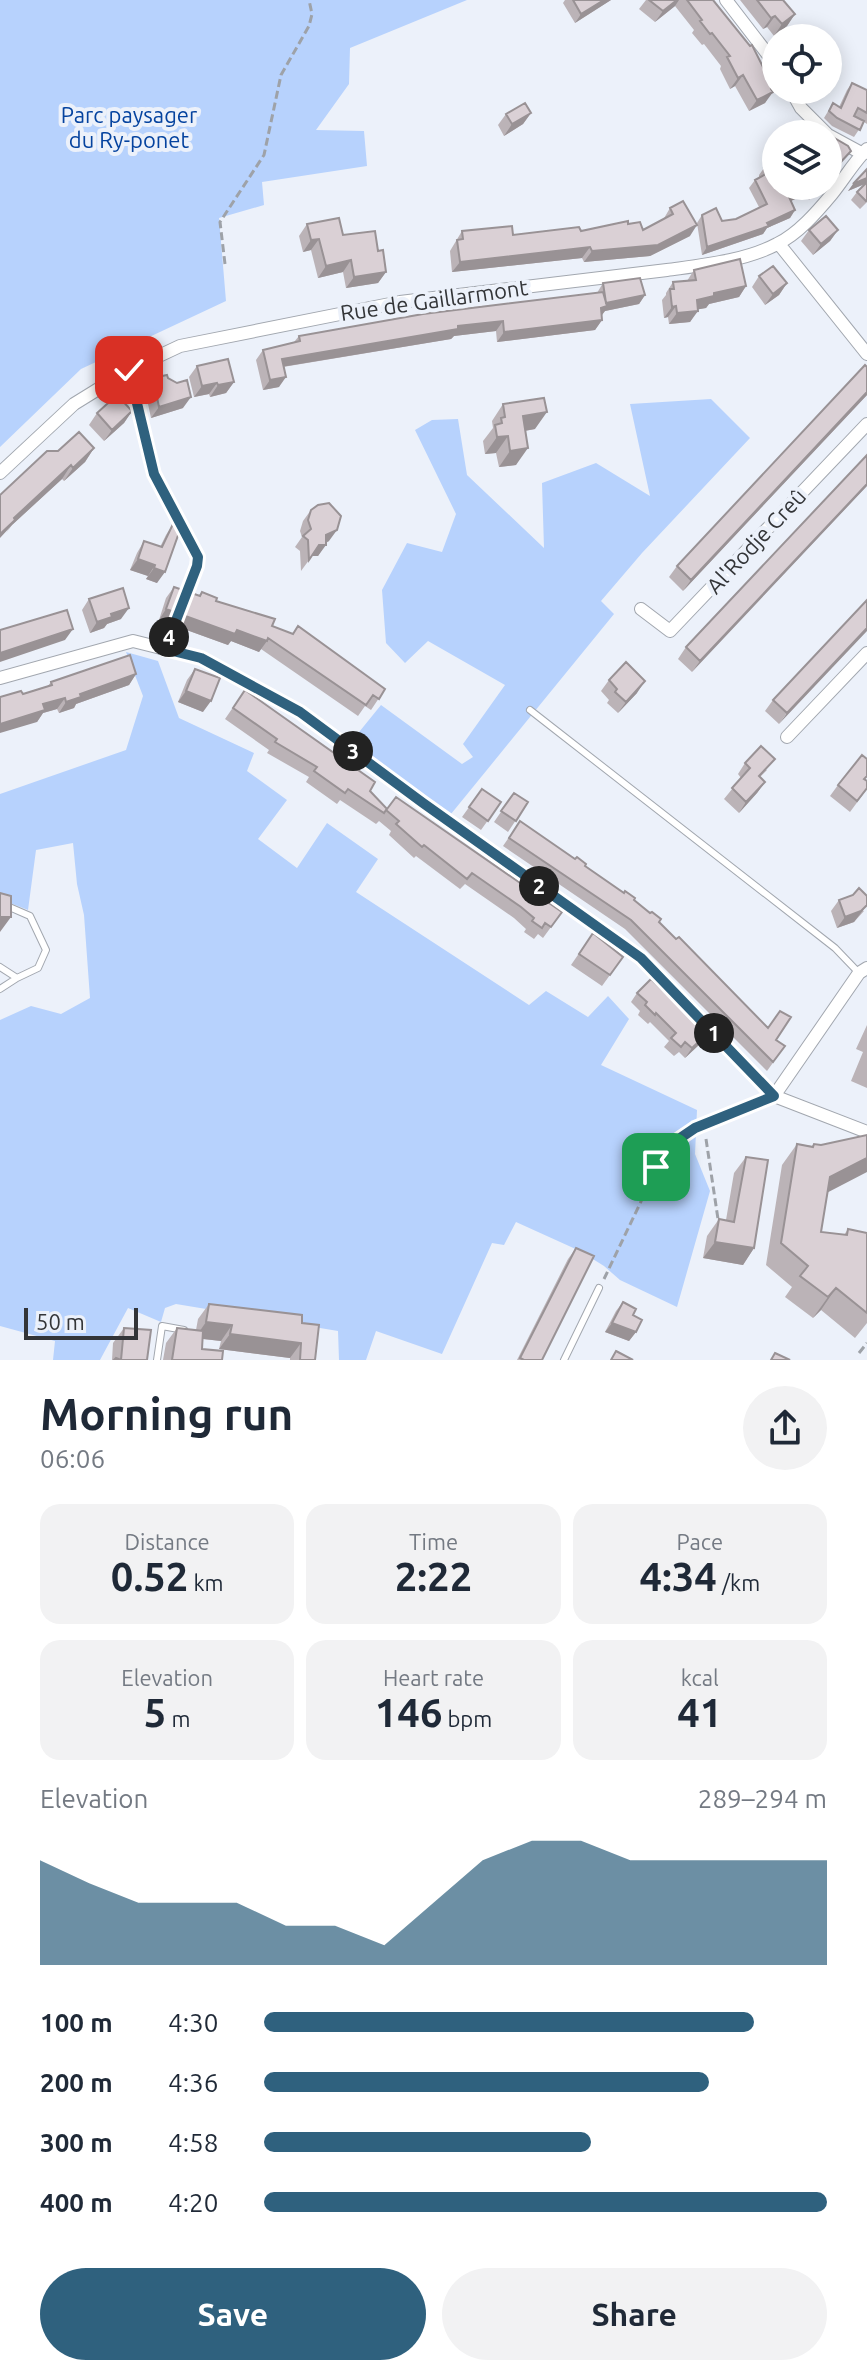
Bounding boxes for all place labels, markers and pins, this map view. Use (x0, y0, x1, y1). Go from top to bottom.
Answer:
pin (95, 336, 163, 404)
pin: 4 (149, 617, 189, 657)
pin: 3 (333, 731, 373, 771)
pin: 2 (519, 866, 559, 906)
pin: 1 (694, 1013, 734, 1053)
pin (622, 1133, 690, 1201)

